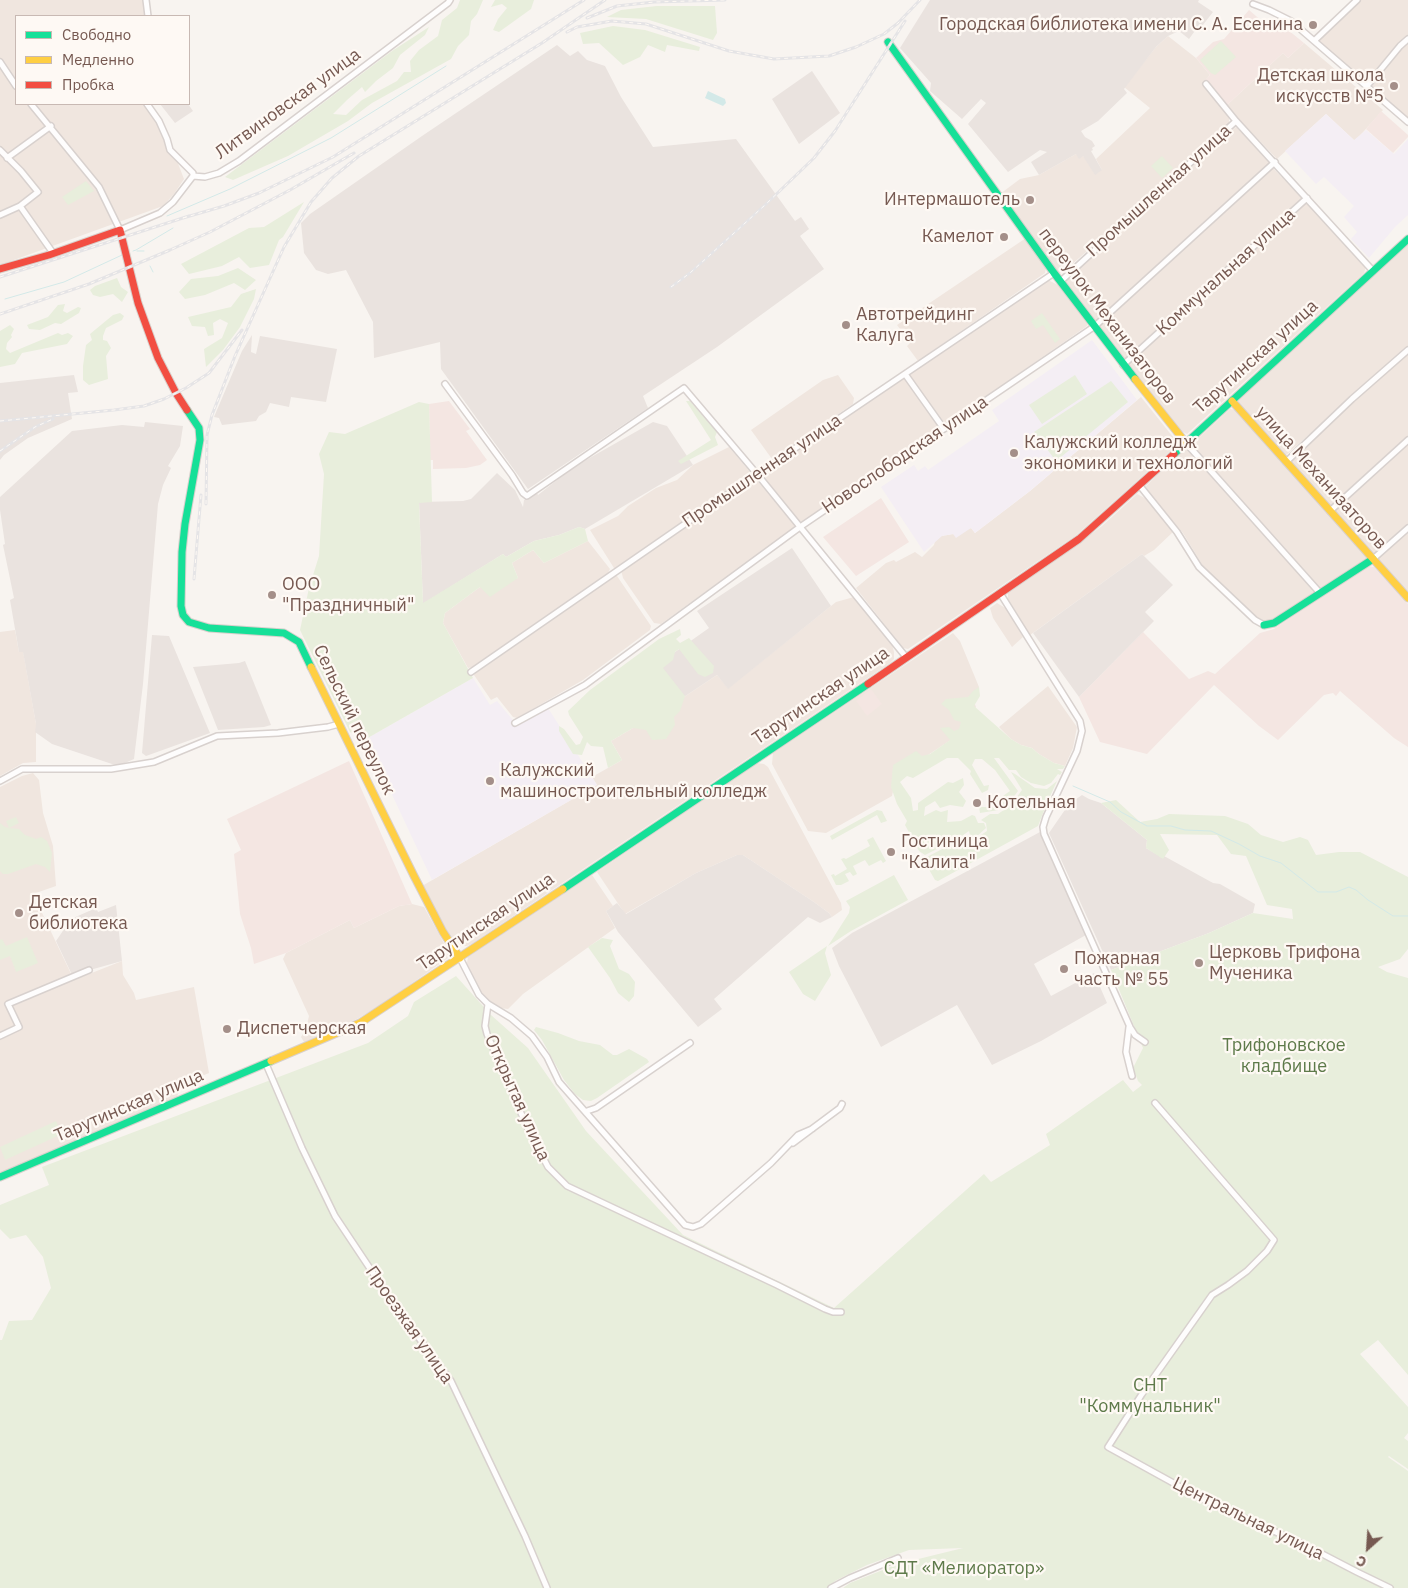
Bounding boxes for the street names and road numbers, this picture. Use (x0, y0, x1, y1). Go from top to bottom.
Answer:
street label: Литвиновская улица (211, 44, 365, 164)
street label: Промышленная улица (1082, 120, 1236, 262)
street label: Коммунальная улица (1152, 204, 1300, 340)
street label: переулок Механизаторов (1034, 224, 1180, 408)
street label: Тарутинская улица (1189, 295, 1323, 419)
street label: Новослободская улица (818, 391, 992, 519)
street label: улица Механизаторов (1251, 402, 1391, 554)
street label: Промышленная улица (678, 410, 846, 532)
street label: Сельский переулок (308, 641, 400, 799)
street label: Тарутинская улица (749, 642, 893, 750)
street label: Тарутинская улица (414, 868, 558, 976)
street label: Открытая улица (479, 1031, 555, 1165)
street label: Тарутинская улица (51, 1065, 207, 1147)
street label: Проезжая улица (360, 1262, 458, 1388)
street label: Центральная улица (1169, 1473, 1327, 1565)

